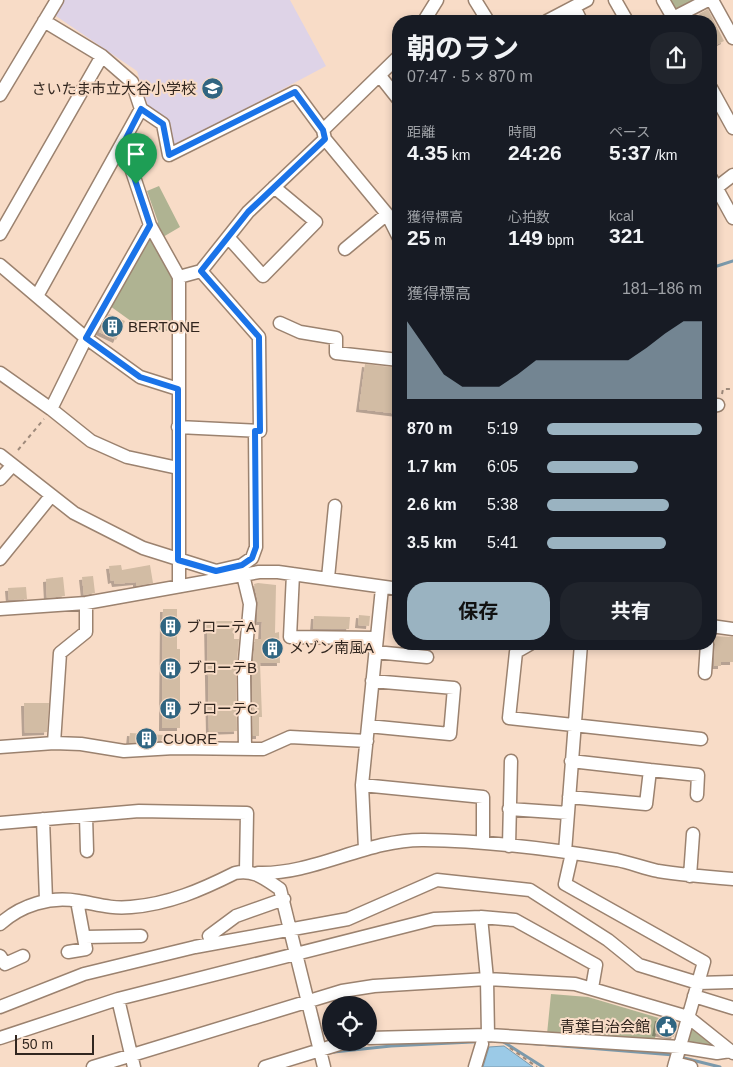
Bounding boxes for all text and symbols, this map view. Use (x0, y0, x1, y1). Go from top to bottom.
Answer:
button: share (650, 32, 702, 84)
text: 朝のラン (407, 33, 519, 64)
text: 07:47 · 5 × 870 m (407, 68, 533, 85)
school or university icon: さいたま市立大谷小学校 (200, 77, 224, 101)
place label: さいたま市立大谷小学校 (31, 80, 196, 97)
text: 距離 (407, 124, 435, 140)
text: 時間 (508, 124, 536, 140)
text: ペース (609, 124, 650, 140)
pin (115, 133, 157, 184)
icon: arrive (122, 140, 150, 168)
text: 4.35 (407, 141, 448, 164)
text: 24:26 (508, 141, 562, 164)
text: 5:37 (609, 141, 651, 164)
text: km (448, 147, 470, 163)
text: /km (651, 147, 677, 163)
text: kcal (609, 208, 634, 224)
text: 獲得標高 (407, 209, 463, 225)
text: 心拍数 (508, 209, 550, 225)
text: 321 (609, 224, 644, 247)
text: 25 (407, 226, 430, 249)
text: 149 (508, 226, 543, 249)
text: m (430, 232, 446, 248)
text: bpm (543, 232, 574, 248)
text: 181–186 m (622, 280, 702, 297)
text: 獲得標高 (407, 285, 471, 302)
building icon: BERTONE (100, 315, 124, 339)
place label: BERTONE (128, 318, 200, 335)
text: 870 m (407, 420, 452, 437)
text: 5:19 (487, 420, 518, 437)
text: 1.7 km (407, 458, 457, 475)
text: 6:05 (487, 458, 518, 475)
text: 2.6 km (407, 496, 457, 513)
text: 5:38 (487, 496, 518, 513)
text: 3.5 km (407, 534, 457, 551)
text: 5:41 (487, 534, 518, 551)
button: 保存 (407, 582, 550, 640)
button: 共有 (560, 582, 702, 640)
building icon: ブローテA (158, 615, 182, 639)
place label: ブローテA (186, 618, 256, 635)
building icon: メゾン南風A (261, 636, 285, 660)
place label: メゾン南風A (289, 639, 374, 656)
building icon: ブローテB (159, 656, 183, 680)
place label: ブローテB (187, 659, 257, 676)
building icon: ブローテC (159, 697, 183, 721)
place label: ブローテC (187, 700, 258, 717)
building icon: CUORE (135, 727, 159, 751)
place label: CUORE (163, 730, 217, 747)
map controls (322, 996, 377, 1051)
button: locate (322, 996, 377, 1051)
public building icon: 青葉自治会館 (654, 1015, 678, 1039)
place label: 青葉自治会館 (560, 1018, 650, 1035)
scale bar (15, 1032, 94, 1055)
text: 50 m (22, 1036, 53, 1052)

